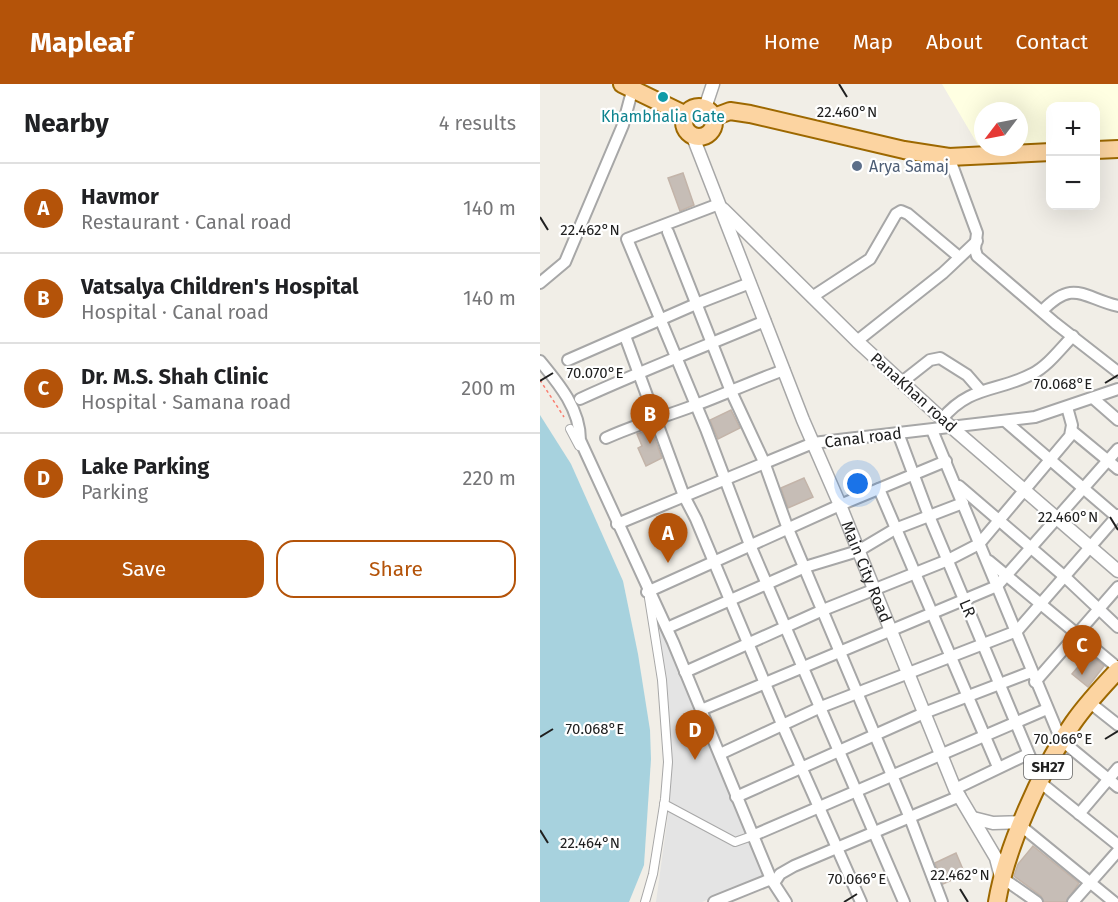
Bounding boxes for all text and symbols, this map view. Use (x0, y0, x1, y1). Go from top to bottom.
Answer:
text: Mapleaf (30, 26, 133, 59)
text: Home (764, 29, 820, 55)
text: Map (853, 29, 893, 55)
text: About (926, 29, 983, 55)
text: Contact (1016, 29, 1088, 55)
marker: Khambhalia Gate (656, 90, 670, 104)
north arrow (974, 102, 1028, 156)
map controls (1046, 102, 1100, 210)
button: + (1046, 102, 1100, 156)
text: 22.460°N (817, 103, 877, 121)
place label: Khambhalia Gate (601, 107, 725, 126)
text: Nearby (24, 108, 109, 139)
text: 4 results (439, 111, 516, 135)
button: − (1046, 156, 1100, 210)
place label: Arya Samaj (869, 157, 949, 176)
marker: Arya Samaj (850, 159, 864, 173)
text: Havmor (81, 183, 159, 210)
text: A (38, 196, 49, 220)
text: 140 m (463, 196, 516, 220)
text: Restaurant · Canal road (81, 210, 292, 234)
text: 22.462°N (560, 221, 620, 239)
text: Vatsalya Children's Hospital (81, 273, 359, 300)
text: B (37, 286, 50, 310)
text: 140 m (463, 286, 516, 310)
text: Hospital · Canal road (81, 300, 269, 324)
street label: PanaKhan road (867, 349, 961, 436)
text: Dr. M.S. Shah Clinic (81, 363, 268, 390)
text: 70.070°E (566, 364, 624, 382)
text: 70.068°E (1034, 375, 1092, 393)
text: C (38, 376, 49, 400)
text: 200 m (461, 376, 516, 400)
text: Hospital · Samana road (81, 390, 291, 414)
pin: B (630, 394, 670, 444)
street label: Canal road (823, 423, 903, 452)
text: Lake Parking (81, 453, 209, 480)
text: D (37, 466, 50, 490)
text: 220 m (463, 466, 516, 490)
your location (843, 469, 872, 498)
text: Parking (81, 480, 148, 504)
text: 22.460°N (1038, 508, 1098, 526)
pin: A (648, 514, 688, 563)
street label: Main City Road (837, 518, 895, 625)
button: Save (24, 540, 264, 598)
button: Share (276, 540, 516, 598)
street label: LR (955, 596, 980, 620)
pin: C (1062, 626, 1102, 675)
pin: D (676, 710, 714, 760)
text: 70.068°E (566, 720, 624, 738)
text: 70.066°E (1034, 730, 1092, 748)
road number: SH27 (1024, 755, 1072, 779)
text: 22.464°N (560, 834, 620, 852)
text: 22.462°N (930, 866, 990, 884)
text: 70.066°E (828, 870, 886, 888)

